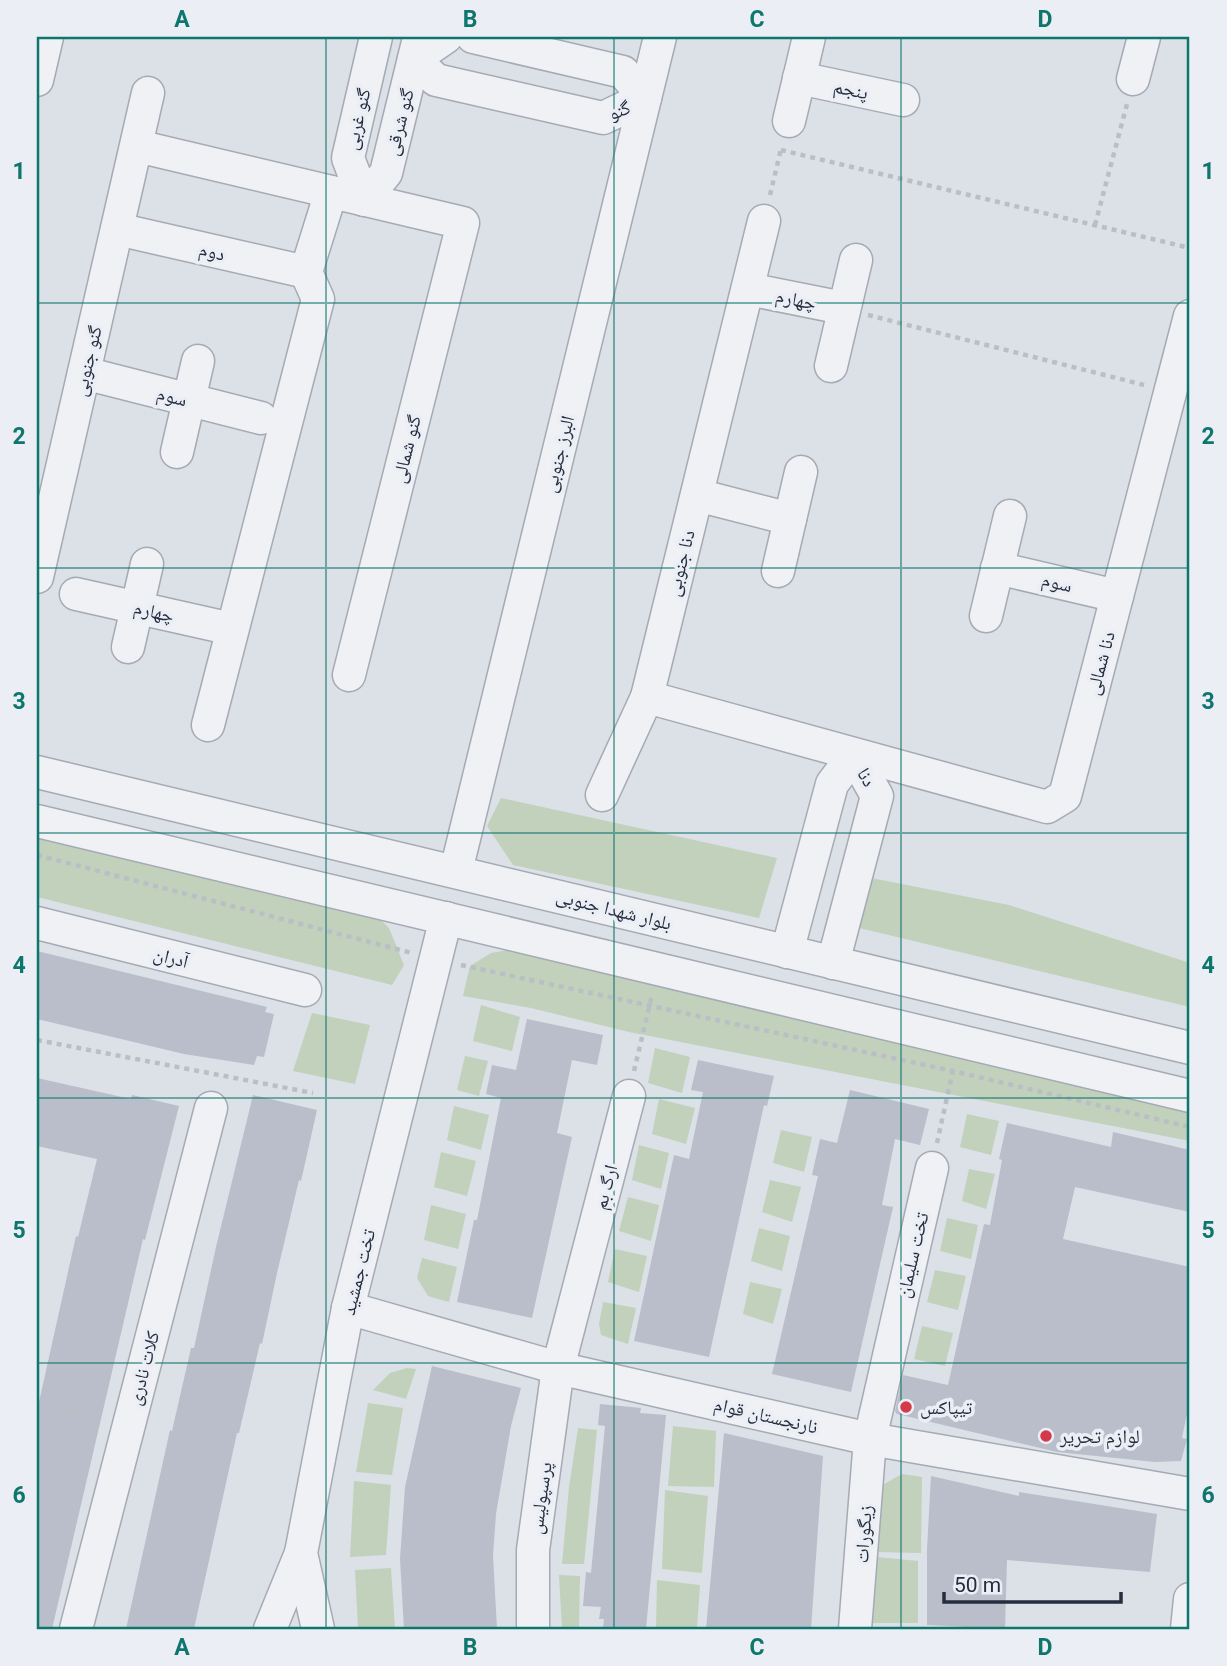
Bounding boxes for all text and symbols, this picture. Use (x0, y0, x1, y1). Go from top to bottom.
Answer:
text: A (174, 6, 190, 33)
text: B (463, 6, 477, 33)
text: C (749, 6, 765, 33)
text: D (1038, 6, 1052, 33)
street label: پنجم (831, 75, 870, 105)
street label: گنو غربی (339, 86, 376, 152)
street label: گنو شرقی (380, 86, 419, 158)
street label: گنو (604, 95, 634, 125)
text: 1 (12, 158, 26, 185)
text: 1 (1201, 158, 1215, 185)
street label: دوم (196, 237, 227, 268)
street label: چهارم (773, 284, 818, 317)
street label: گنو جنوبی (68, 323, 107, 399)
street label: سوم (154, 382, 190, 413)
street label: گنو شمالی (387, 413, 426, 486)
street label: البرز جنوبی (538, 413, 579, 495)
text: 2 (12, 423, 26, 450)
text: 2 (1201, 423, 1215, 450)
street label: دنا جنوبی (661, 528, 700, 599)
street label: سوم (1039, 568, 1074, 599)
street label: چهارم (131, 596, 176, 629)
street label: دنا شمالی (1081, 629, 1120, 697)
text: 3 (12, 688, 26, 715)
text: 3 (1201, 688, 1215, 715)
street label: دنا (852, 764, 881, 791)
street label: بلوار شهدا جنوبی (554, 884, 674, 935)
street label: آدران (151, 942, 192, 973)
text: 4 (12, 952, 26, 979)
text: 4 (1201, 952, 1215, 979)
street label: ارگ بم (588, 1162, 623, 1212)
street label: تخت سلیمان (891, 1210, 934, 1300)
text: 5 (12, 1217, 26, 1244)
text: 5 (1201, 1217, 1215, 1244)
street label: تخت جمشید (337, 1226, 380, 1317)
street label: کلات نادری (123, 1328, 164, 1408)
street label: نارنجستان قوام (711, 1392, 820, 1441)
place label: تیپاکس (920, 1396, 973, 1419)
marker: تیپاکس (898, 1399, 914, 1415)
place label: لوازم تحریر (1059, 1425, 1140, 1450)
marker: لوازم تحریر (1038, 1428, 1054, 1444)
street label: پرسپولیس (524, 1461, 557, 1536)
text: 6 (12, 1482, 26, 1509)
text: 6 (1201, 1482, 1215, 1509)
street label: زیگورات (850, 1504, 877, 1564)
scale bar (944, 1561, 1120, 1605)
text: 50 m (954, 1573, 1001, 1597)
text: A (174, 1634, 190, 1661)
text: B (463, 1634, 477, 1661)
text: C (749, 1634, 765, 1661)
text: D (1038, 1634, 1052, 1661)

